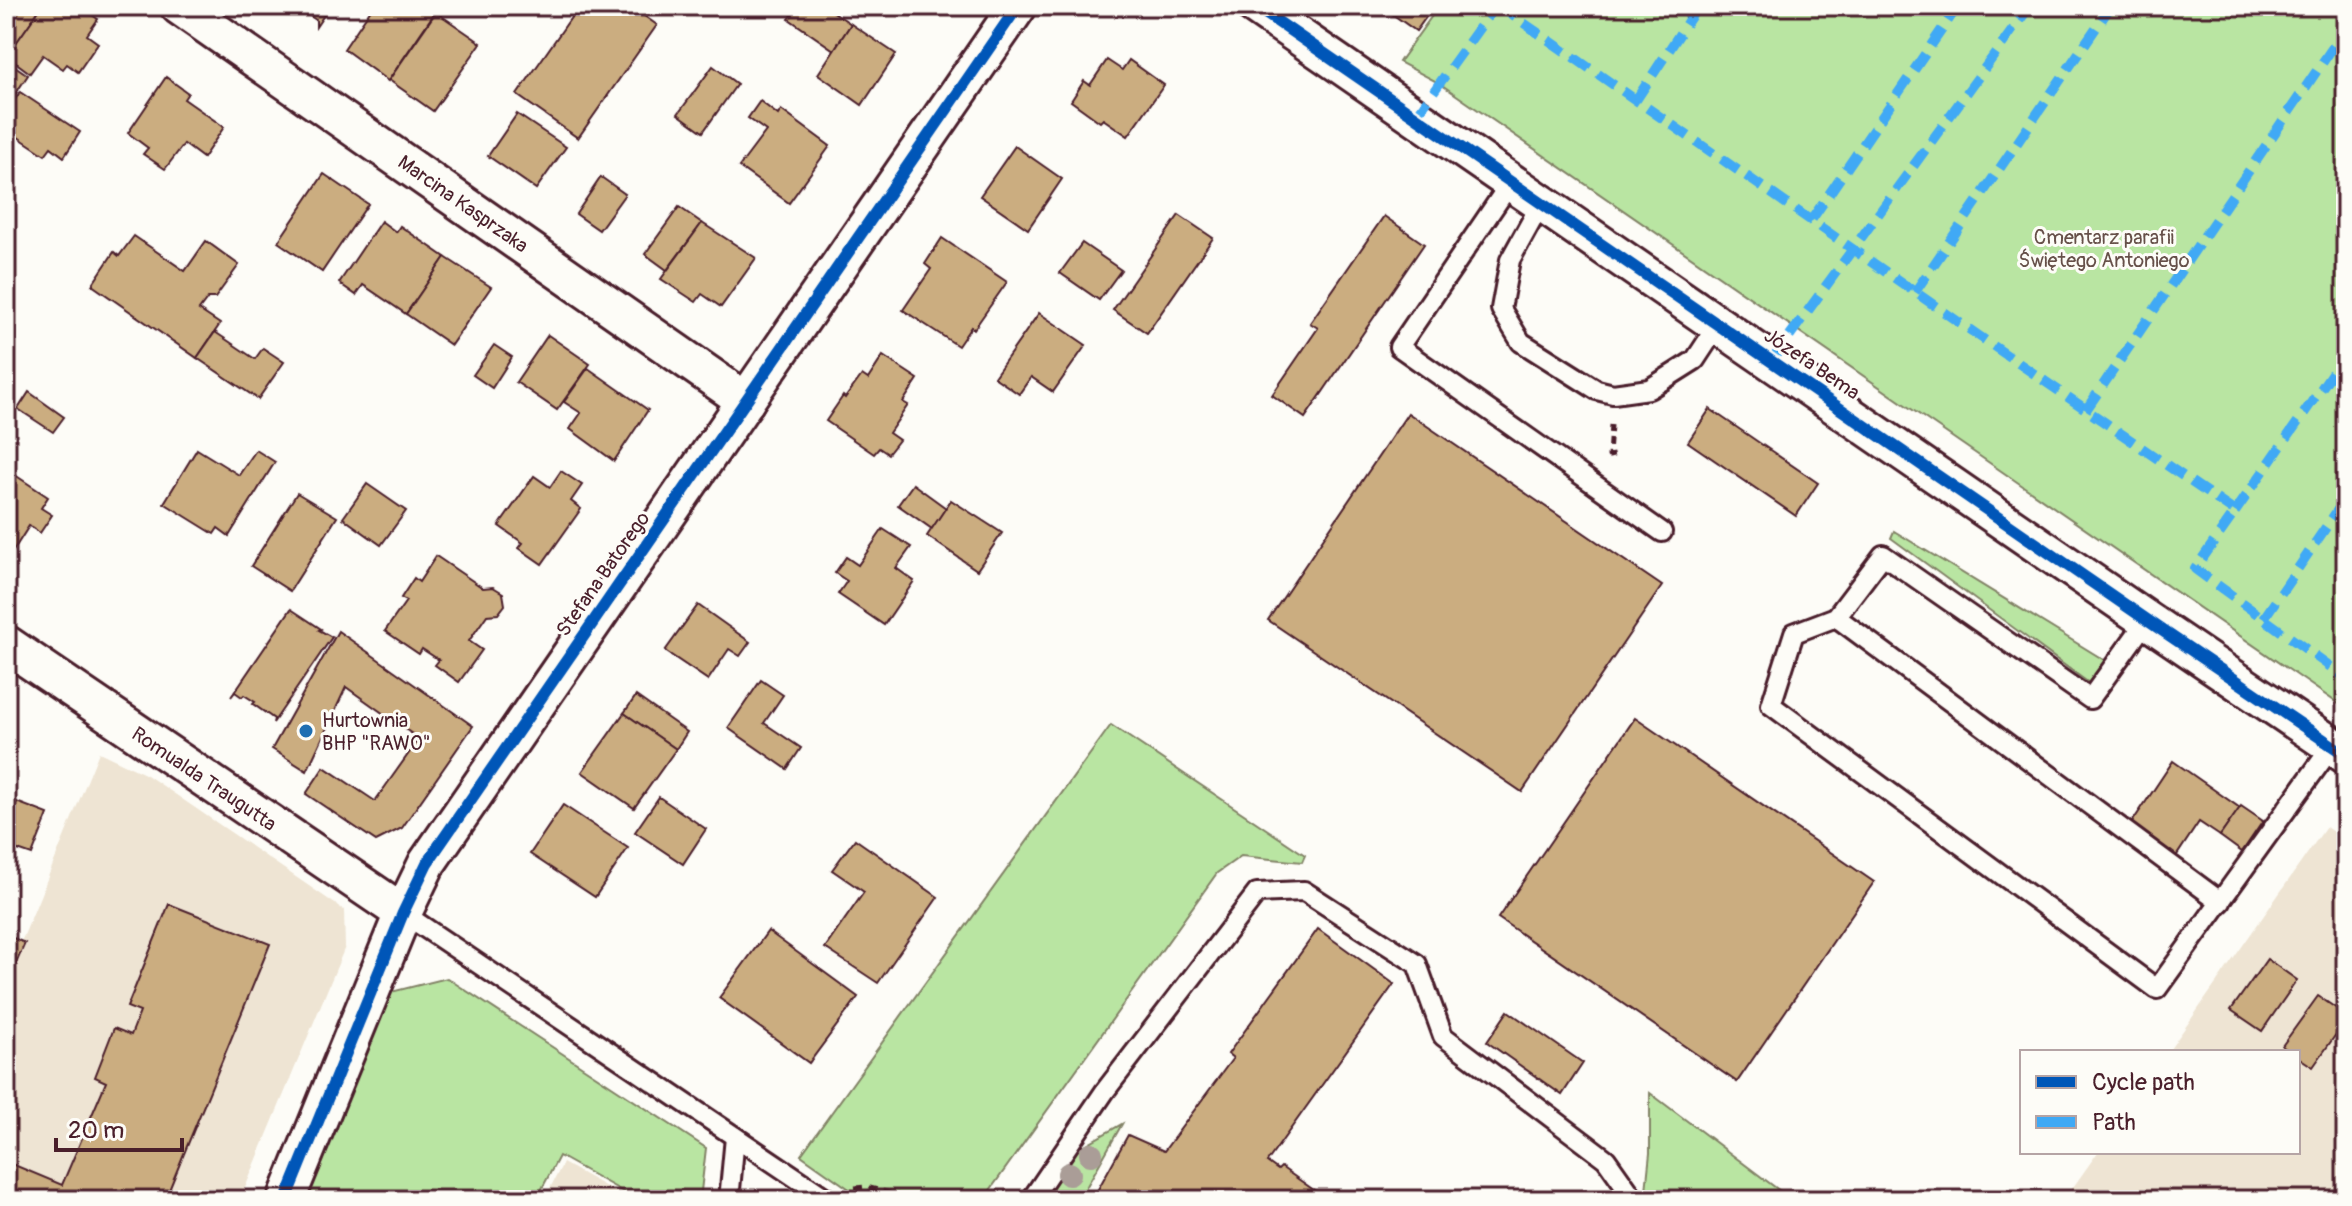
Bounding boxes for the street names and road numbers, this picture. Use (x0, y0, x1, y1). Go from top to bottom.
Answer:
street label: Marcina Kasprzaka (393, 150, 533, 258)
street label: Józefa Bema (1759, 323, 1865, 405)
street label: Stefana Batorego (551, 507, 655, 641)
street label: Romualda Traugutta (127, 721, 281, 837)

